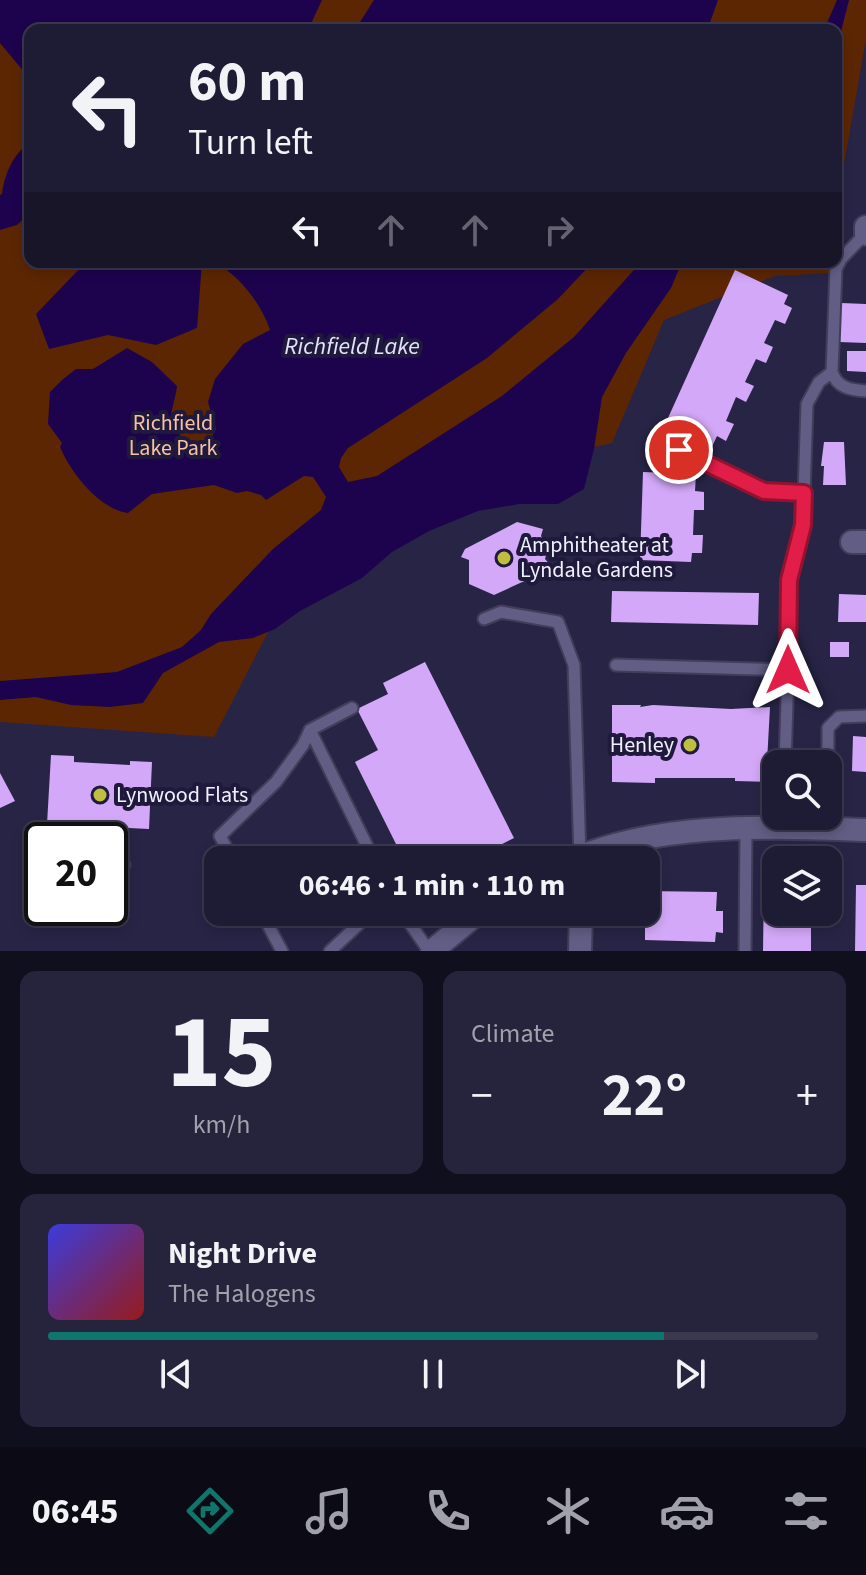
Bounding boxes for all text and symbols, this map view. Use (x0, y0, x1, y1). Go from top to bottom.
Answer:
text: 60 m (188, 43, 306, 122)
icon: left (56, 56, 160, 160)
text: Turn left (188, 117, 313, 168)
icon: left (285, 208, 329, 252)
icon: ahead (369, 208, 413, 252)
icon: ahead (453, 208, 497, 252)
icon: right (537, 208, 581, 252)
water label: Richfield Lake (284, 329, 420, 364)
park label: Richfield Lake Park (129, 407, 217, 464)
pin (645, 416, 713, 484)
icon: arrive (657, 428, 701, 472)
place label: Amphitheater at Lyndale Gardens (520, 529, 673, 586)
marker: Amphitheater at Lyndale Gardens (495, 549, 513, 567)
position arrow (746, 628, 830, 712)
place label: Henley (610, 729, 675, 761)
marker: Henley (681, 736, 699, 754)
map controls (762, 750, 842, 926)
button: search (762, 750, 842, 830)
place label: Lynwood Flats (116, 779, 248, 811)
marker: Lynwood Flats (91, 786, 109, 804)
speed limit sign: 20 (24, 822, 128, 926)
button: layers (762, 846, 842, 926)
text: 06:46 · 1 min · 110 m (299, 864, 565, 907)
text: 15 (167, 980, 276, 1128)
text: Climate (471, 1015, 555, 1052)
text: 22° (602, 1054, 687, 1139)
text: − (471, 1065, 493, 1128)
text: + (796, 1065, 818, 1128)
text: km/h (193, 1106, 250, 1143)
text: Night Drive (168, 1232, 317, 1275)
text: The Halogens (168, 1275, 316, 1312)
icon: previous (154, 1352, 198, 1396)
icon: pause (411, 1352, 455, 1396)
icon: next (668, 1352, 712, 1396)
icon: directions (182, 1483, 238, 1539)
icon: music (301, 1483, 357, 1539)
icon: phone (420, 1483, 476, 1539)
icon: climate (540, 1483, 596, 1539)
icon: car (659, 1483, 715, 1539)
icon: filters (778, 1483, 834, 1539)
text: 06:45 (32, 1486, 118, 1537)

